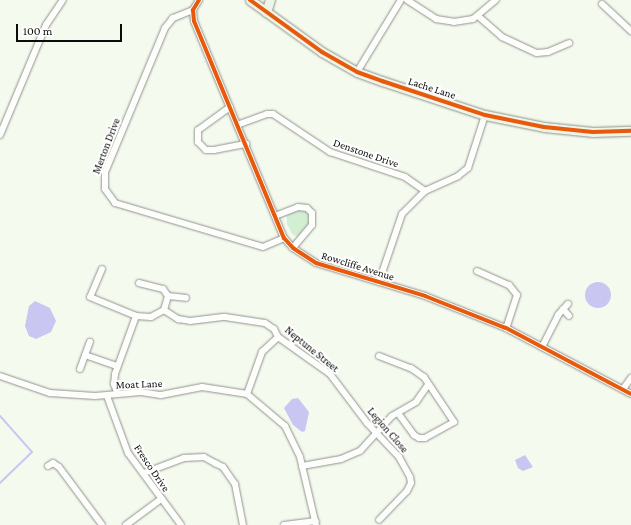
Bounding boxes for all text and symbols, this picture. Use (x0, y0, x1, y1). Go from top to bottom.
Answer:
scale bar (18, 16, 124, 42)
text: 100 m (23, 24, 52, 38)
street label: Lache Lane (407, 74, 457, 102)
street label: Merton Drive (89, 116, 123, 176)
street label: Denstone Drive (332, 136, 400, 170)
street label: Rowcliffe Avenue (320, 249, 396, 283)
street label: Neptune Street (282, 323, 342, 375)
street label: Moat Lane (115, 377, 163, 391)
street label: Legion Close (365, 405, 411, 455)
street label: Fresco Drive (131, 442, 173, 494)

